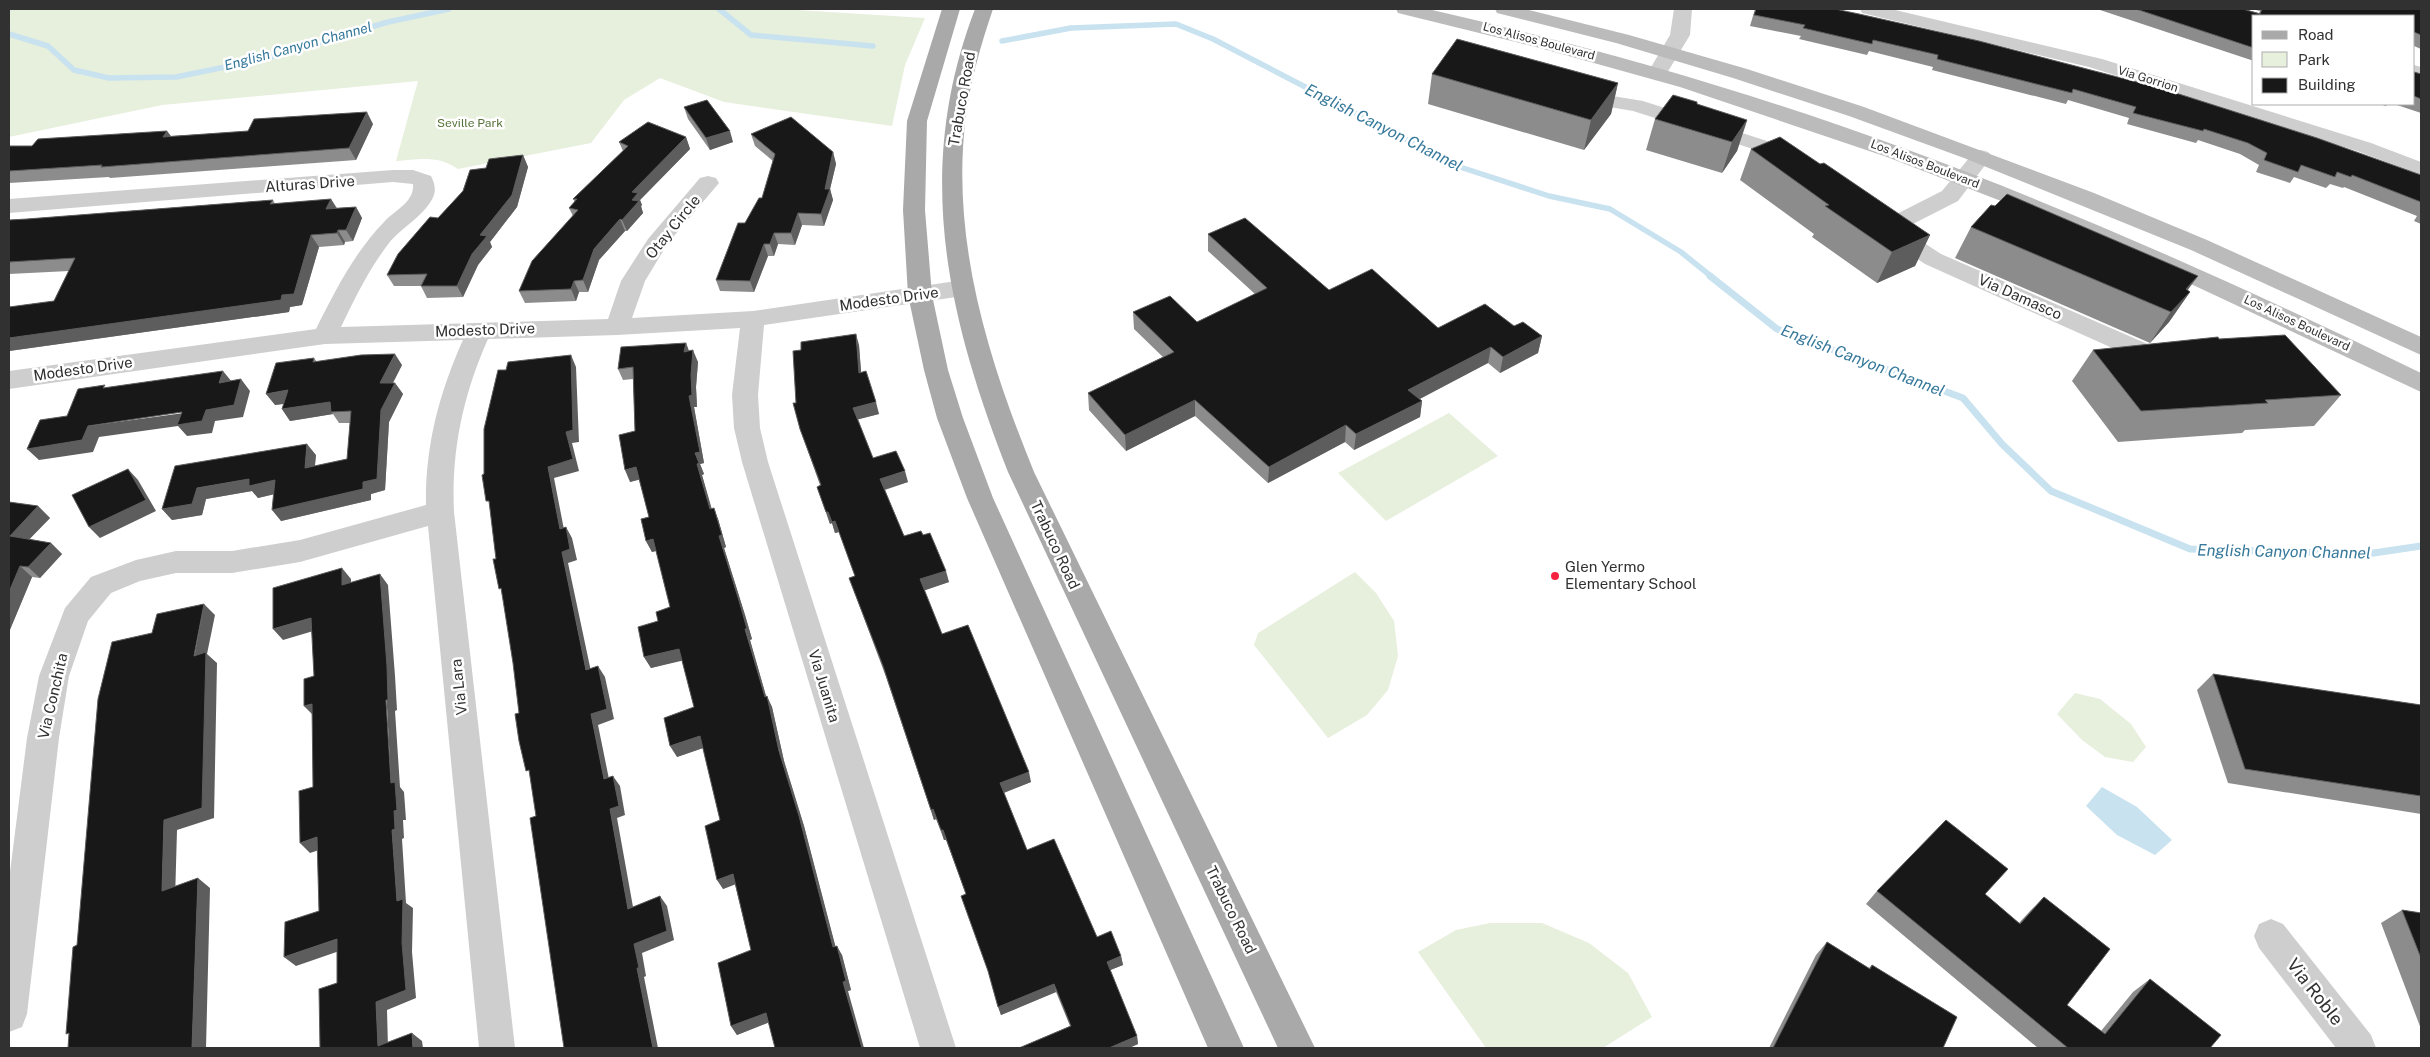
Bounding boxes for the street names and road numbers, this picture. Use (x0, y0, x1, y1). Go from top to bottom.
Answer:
street label: Los Alisos Boulevard (1481, 19, 1597, 63)
street label: Trabuco Road (945, 50, 978, 147)
street label: Via Gorrion (2116, 63, 2180, 95)
street label: Los Alisos Boulevard (1869, 137, 1981, 191)
street label: Alturas Drive (264, 172, 355, 195)
street label: Otay Circle (642, 191, 703, 262)
street label: Via Damasco (1976, 271, 2065, 323)
street label: Modesto Drive (838, 283, 940, 314)
street label: Los Alisos Boulevard (2242, 292, 2352, 354)
street label: Modesto Drive (435, 319, 535, 340)
street label: Modesto Drive (32, 353, 134, 384)
street label: Trabuco Road (1028, 498, 1083, 592)
street label: Via Juanita (805, 647, 844, 724)
street label: Via Conchita (34, 651, 71, 741)
street label: Via Lara (447, 658, 470, 716)
street label: Trabuco Road (1203, 863, 1260, 956)
street label: Via Roble (2283, 954, 2348, 1029)

